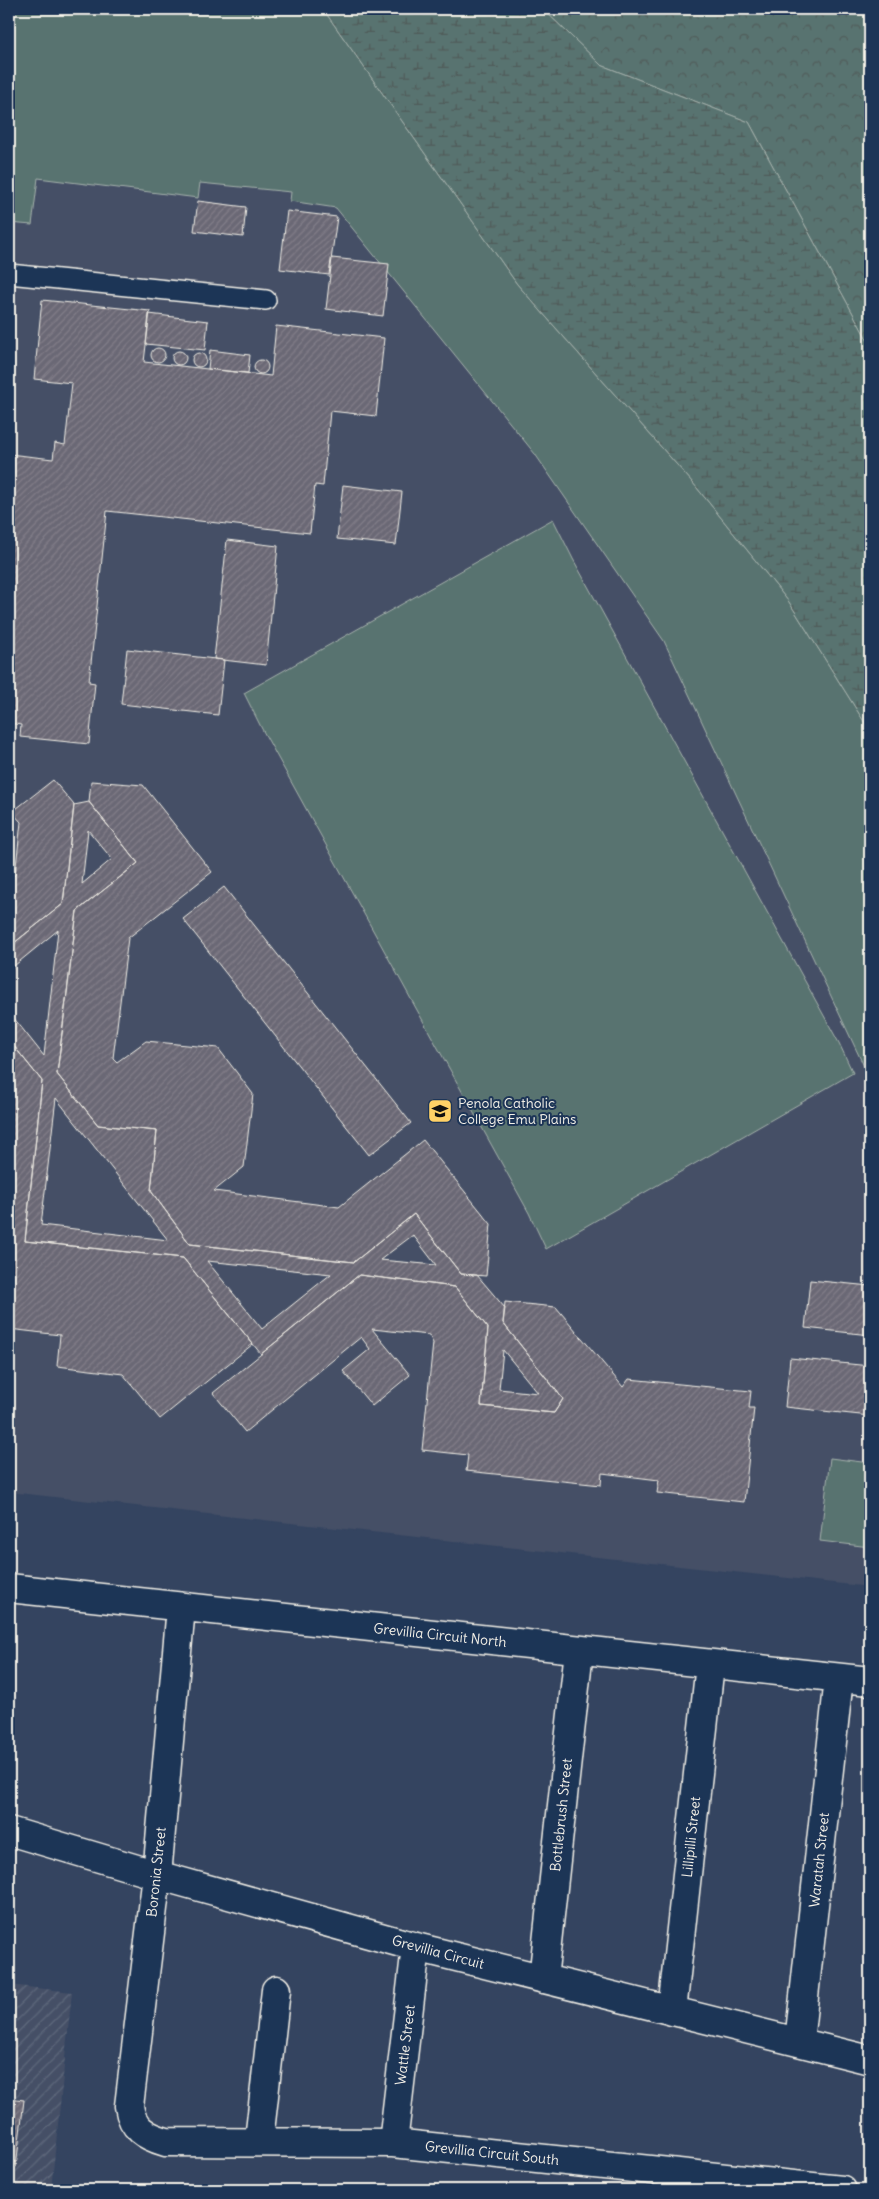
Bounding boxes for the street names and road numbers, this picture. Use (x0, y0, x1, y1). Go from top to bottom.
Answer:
street label: Grevillia Circuit North (372, 1619, 508, 1651)
street label: Bottlebrush Street (546, 1757, 576, 1873)
street label: Lillipilli Street (678, 1795, 704, 1878)
street label: Waratah Street (805, 1811, 833, 1908)
street label: Boronia Street (142, 1826, 170, 1918)
street label: Grevillia Circuit (390, 1931, 486, 1973)
street label: Wattle Street (391, 2003, 419, 2086)
street label: Grevillia Circuit South (424, 2137, 560, 2169)

